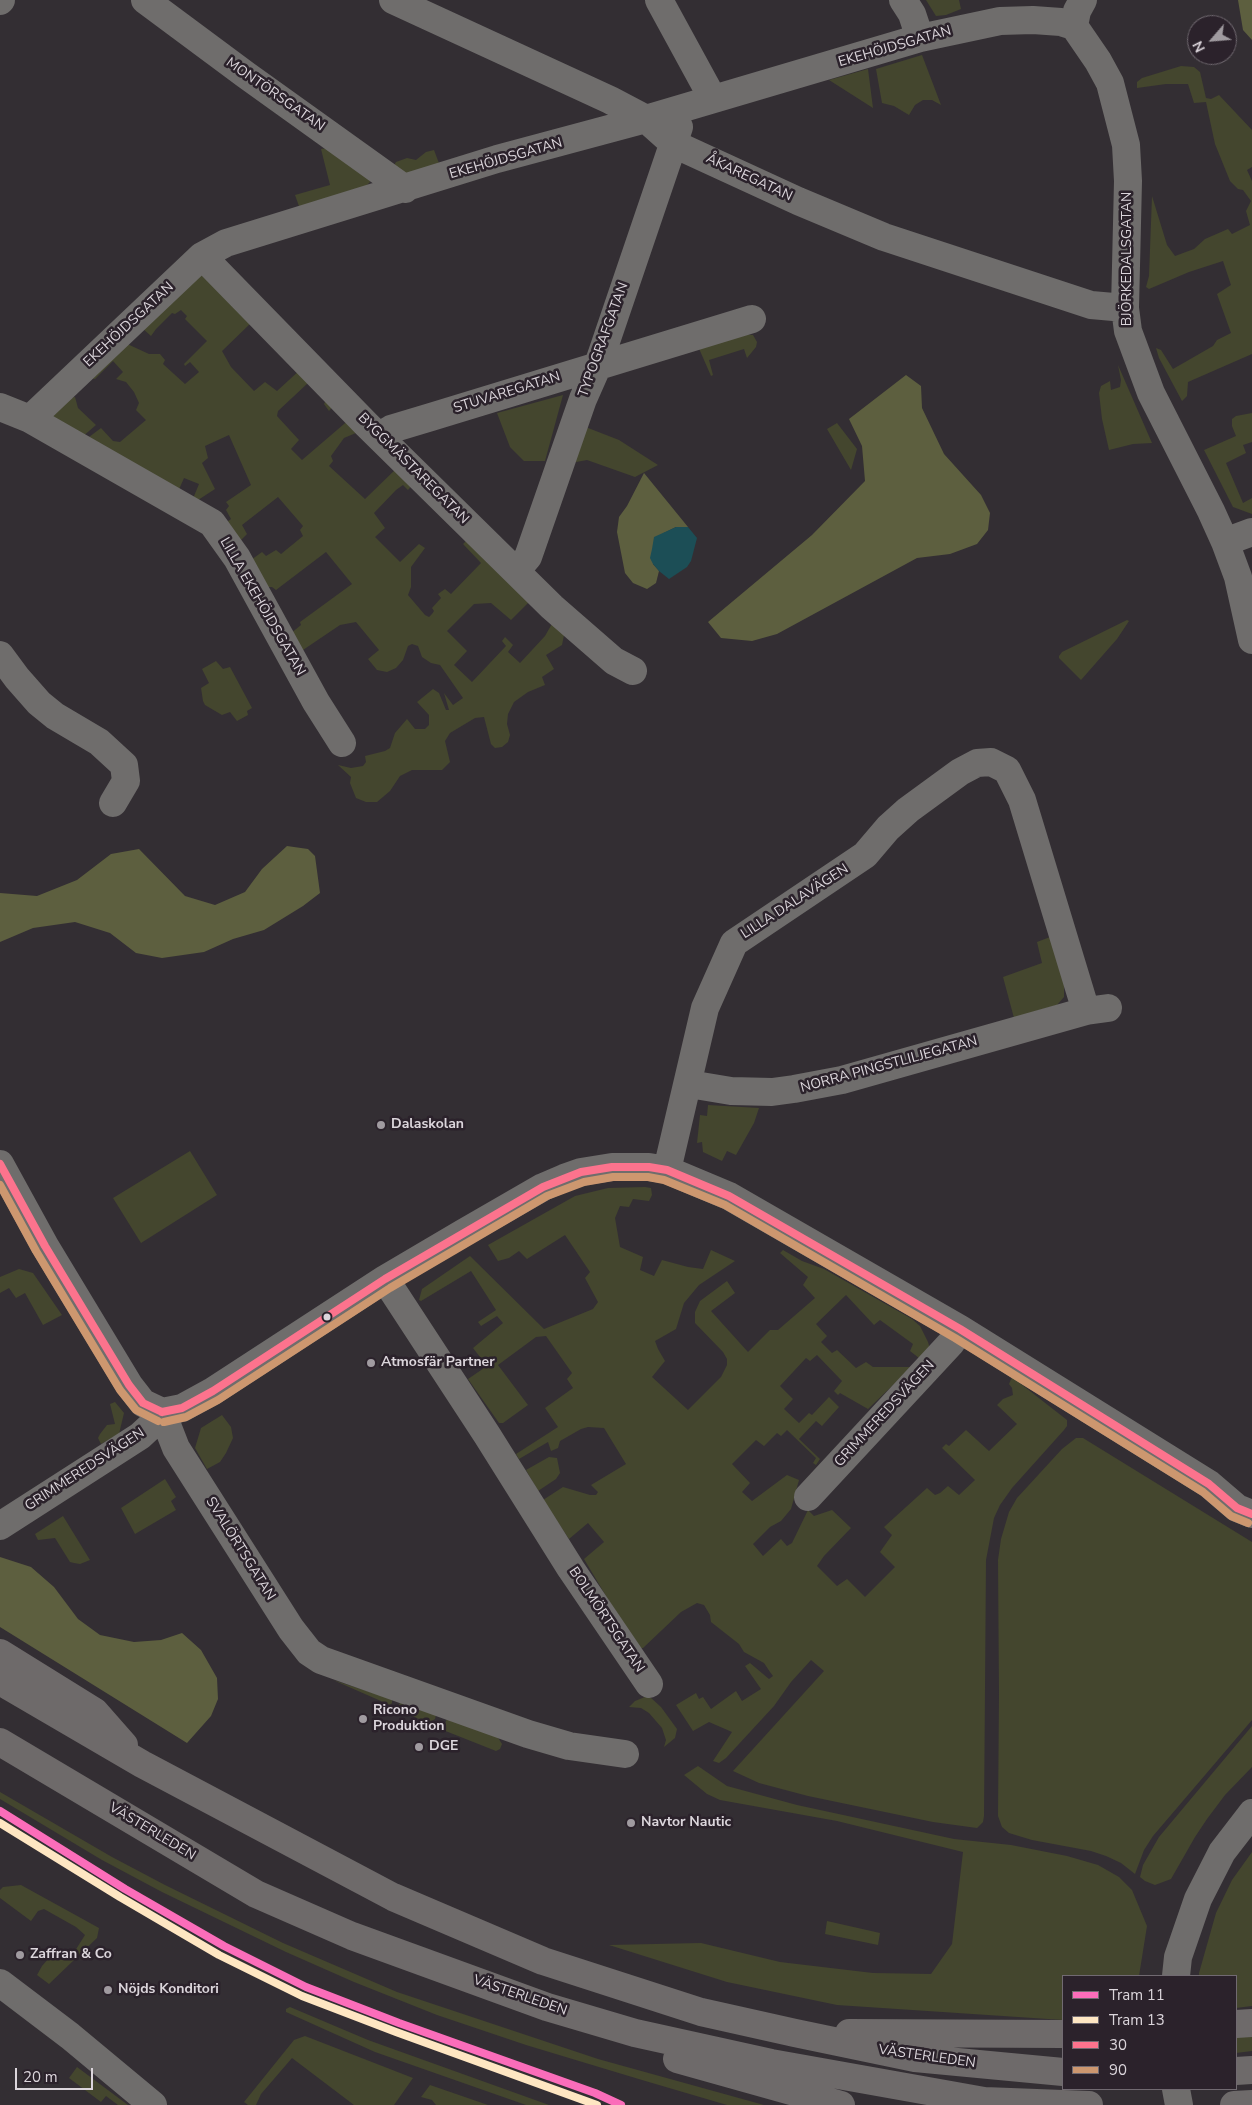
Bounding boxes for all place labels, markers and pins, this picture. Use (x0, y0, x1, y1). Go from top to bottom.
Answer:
place label: Dalaskolan (391, 1117, 464, 1133)
marker: Dalaskolan (375, 1119, 387, 1131)
unlabelled marker (322, 1312, 332, 1322)
place label: Atmosfär Partner (381, 1355, 495, 1371)
marker: Atmosfär Partner (365, 1357, 377, 1369)
place label: Ricono Produktion (373, 1703, 444, 1735)
marker: Ricono Produktion (357, 1713, 369, 1725)
place label: DGE (429, 1739, 458, 1755)
marker: DGE (413, 1741, 425, 1753)
place label: Navtor Nautic (641, 1815, 731, 1831)
marker: Navtor Nautic (625, 1817, 637, 1829)
place label: Zaffran & Co (30, 1947, 112, 1963)
marker: Zaffran & Co (14, 1949, 26, 1961)
place label: Nöjds Konditori (118, 1982, 219, 1998)
marker: Nöjds Konditori (102, 1984, 114, 1996)

